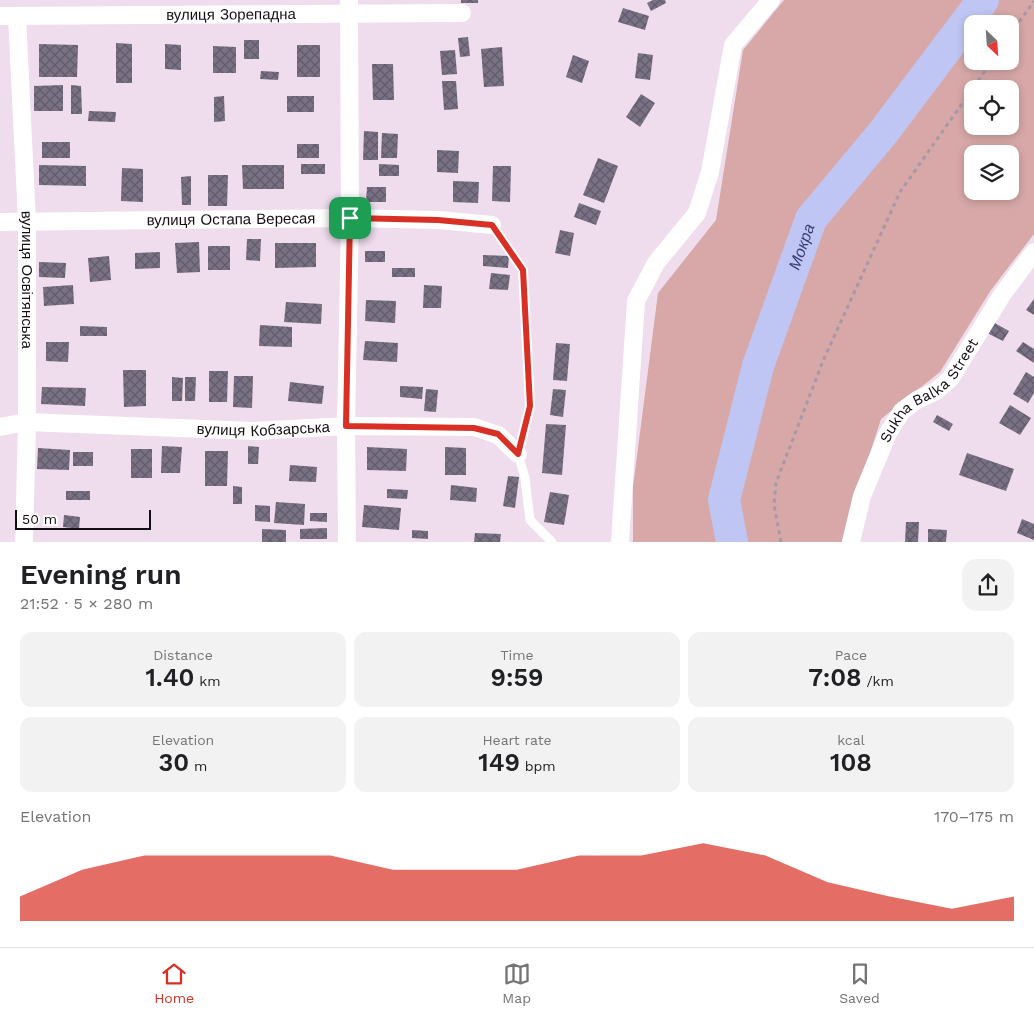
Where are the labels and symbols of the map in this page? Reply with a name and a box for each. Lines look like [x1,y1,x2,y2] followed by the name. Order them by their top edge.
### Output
[166,5,297,24] street label: вулиця Зорепадна
[964,15,1019,70] north arrow
[329,197,371,239] pin
[147,209,315,229] street label: вулиця Остапа Вересая
[18,210,36,349] street label: вулиця Освітянська
[785,221,819,272] water label: Мокра
[876,334,982,445] street label: Sukha Balka Street
[196,418,331,440] street label: вулиця Кобзарська
[15,507,151,530] scale bar

